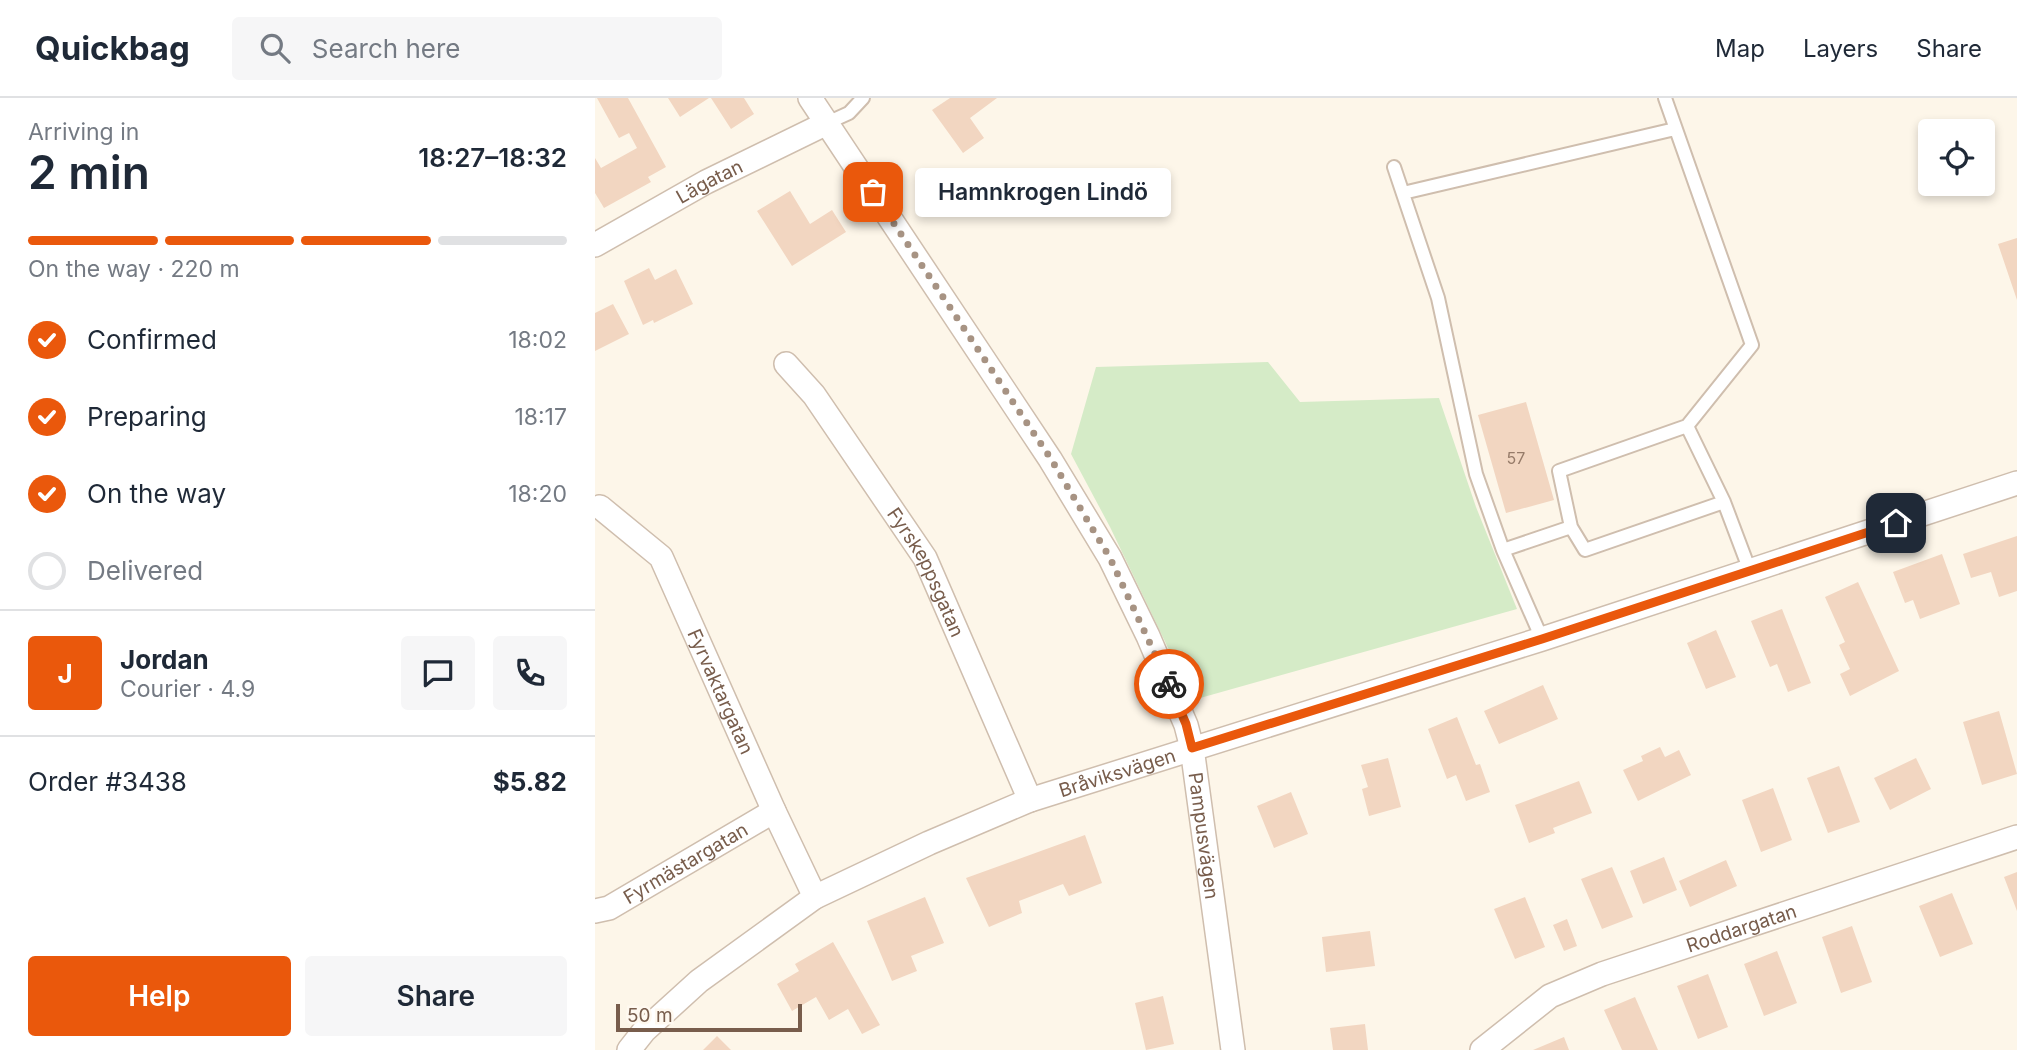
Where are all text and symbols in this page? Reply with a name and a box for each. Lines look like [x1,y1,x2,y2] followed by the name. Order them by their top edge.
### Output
[232,17,722,80] search box
[35,28,190,68] text: Quickbag
[256,29,294,67] icon: search
[312,33,460,64] text: Search here
[1715,34,1765,63] text: Map
[1803,34,1878,63] text: Layers
[1916,34,1982,63] text: Share
[28,118,139,146] text: Arriving in
[1918,119,1995,196] map controls
[1918,119,1995,196] button: locate
[418,142,567,173] text: 18:27–18:32
[28,144,150,200] text: 2 min
[672,154,746,208] street label: Lägatan
[843,162,903,222] pin
[915,168,1171,217] callout: Hamnkrogen Lindö
[854,173,892,211] icon: bag
[938,178,1148,206] text: Hamnkrogen Lindö
[28,255,240,283] text: On the way · 220 m
[28,321,66,359] icon: check
[87,324,217,355] text: Confirmed
[508,326,567,354] text: 18:02
[28,398,66,436] icon: check
[87,401,207,432] text: Preparing
[514,403,567,431] text: 18:17
[1507,448,1525,468] house number: 57
[28,475,66,513] icon: check
[87,478,226,509] text: On the way
[508,480,567,508] text: 18:20
[1866,493,1926,553] pin
[882,503,969,640] street label: Fyrskeppsgatan
[1877,504,1915,542] icon: home
[87,555,203,586] text: Delivered
[683,625,759,758] street label: Fyrvaktargatan
[401,636,475,710] button: chat
[493,636,567,710] button: phone
[120,644,209,675] text: Jordan
[1134,649,1204,719] courier
[57,658,73,689] text: J
[1150,665,1188,703] icon: bike
[120,675,255,703] text: Courier · 4.9
[1056,743,1178,802] street label: Bråviksvägen
[28,766,187,797] text: Order #3438
[493,766,567,797] text: $5.82
[1184,771,1224,900] street label: Pampusvägen
[619,818,752,909] street label: Fyrmästargatan
[1683,899,1799,957] street label: Roddargatan
[28,956,291,1036] button: Help
[305,956,567,1036] button: Share
[616,1001,801,1033] scale bar
[627,1004,673,1027] text: 50 m

